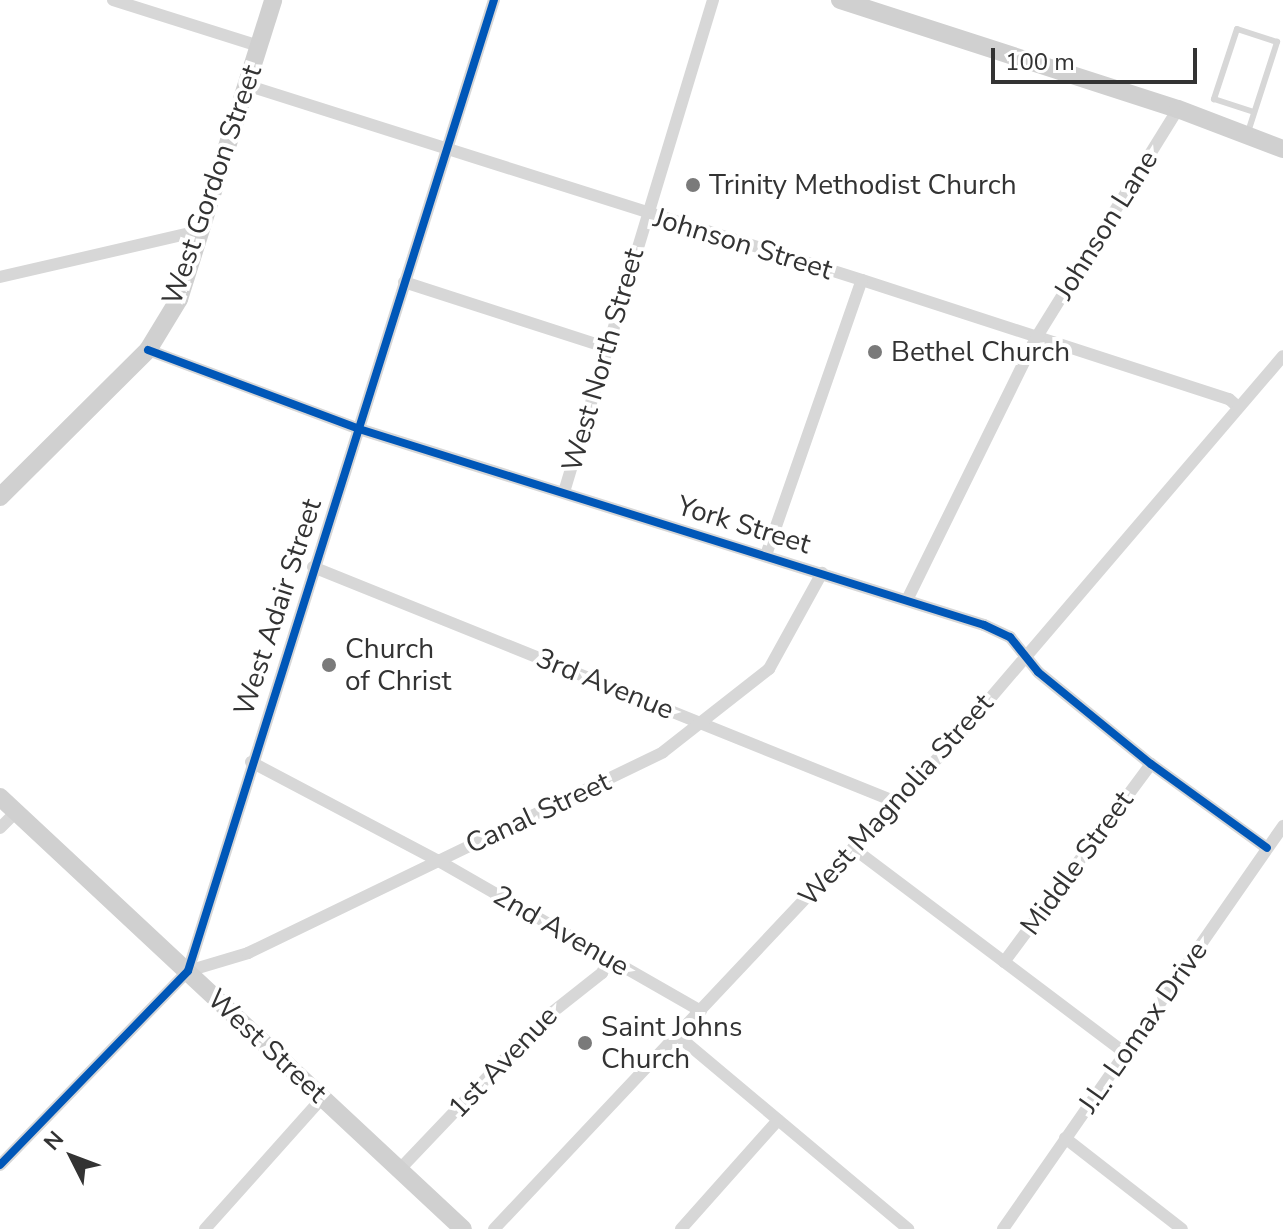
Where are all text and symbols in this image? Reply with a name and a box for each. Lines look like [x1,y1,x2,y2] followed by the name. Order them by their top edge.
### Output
[995,32,1201,82] scale bar
[1005,46,1075,78] text: 100 m
[155,61,269,309] street label: West Gordon Street
[1047,144,1165,306] street label: Johnson Lane
[709,168,1017,202] place label: Trinity Methodist Church
[684,176,702,194] marker: Trinity Methodist Church
[650,201,836,287] street label: Johnson Street
[555,244,651,476] street label: West North Street
[891,335,1070,369] place label: Bethel Church
[866,343,884,361] marker: Bethel Church
[673,489,815,561] street label: York Street
[227,494,329,720] street label: West Adair Street
[345,632,451,698] place label: Church of Christ
[531,641,679,727] street label: 3rd Avenue
[320,656,338,674] marker: Church of Christ
[792,687,1000,913] street label: West Magnolia Street
[460,765,616,861] street label: Canal Street
[1014,784,1140,942] street label: Middle Street
[487,879,635,983] street label: 2nd Avenue
[1071,935,1215,1119] street label: J.L. Lomax Drive
[200,982,334,1110] street label: West Street
[441,999,565,1125] street label: 1st Avenue
[601,1010,742,1076] place label: Saint Johns Church
[576,1034,594,1052] marker: Saint Johns Church
[32,1117,112,1197] north arrow
[38,1125,71,1157] text: N

